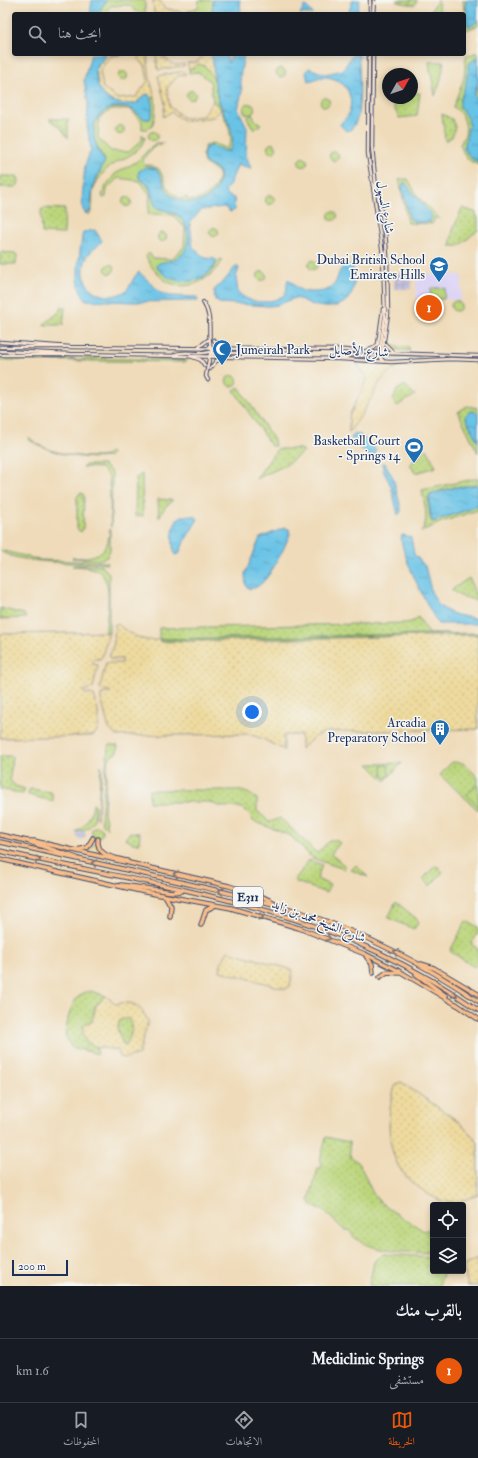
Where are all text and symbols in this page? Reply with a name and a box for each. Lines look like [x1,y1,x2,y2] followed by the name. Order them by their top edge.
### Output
[12,12,466,56] search box
[26,23,48,45] icon: search
[58,24,101,43] text: ابحث هنا
[382,68,418,104] north arrow
[370,179,398,236] street label: شارع السهول
[316,252,426,283] place label: Dubai British School Emirates Hills
[428,255,450,283] school or university icon: Dubai British School Emirates Hills
[416,293,442,323] pin: 1
[211,338,233,366] mosque icon: Jumeirah Park
[329,340,389,364] street label: شارع الأصايل
[235,342,311,358] place label: Jumeirah Park
[313,433,401,465] place label: Basketball Court - Springs 14
[403,436,425,464] sports icon: Basketball Court - Springs 14
[242,702,262,722] your location
[327,715,427,747] place label: Arcadia Preparatory School
[429,718,451,746] building icon: Arcadia Preparatory School
[35,855,41,863] one-way arrow
[91,859,98,867] one-way arrow
[173,871,179,879] one-way arrow
[233,887,263,907] road number: E311
[218,888,224,896] one-way arrow
[268,896,368,949] street label: شارع الشيخ محمد بن زايد
[258,912,264,920] one-way arrow
[324,934,331,942] one-way arrow
[393,950,401,957] one-way arrow
[450,990,457,997] one-way arrow
[430,1202,466,1274] map controls
[430,1202,466,1238] button: locate
[430,1238,466,1274] button: layers
[12,1258,68,1277] scale bar
[18,1260,46,1273] text: 200 m
[396,1300,462,1321] text: بالقرب منك
[312,1350,424,1369] text: Mediclinic Springs
[16,1363,49,1379] text: 1.6 km
[447,1363,451,1379] text: 1
[389,1372,424,1388] text: مستشفى
[63,1409,99,1452] tab: المحفوظات
[225,1409,262,1452] tab: الاتجاهات
[388,1409,415,1452] tab: الخريطة

